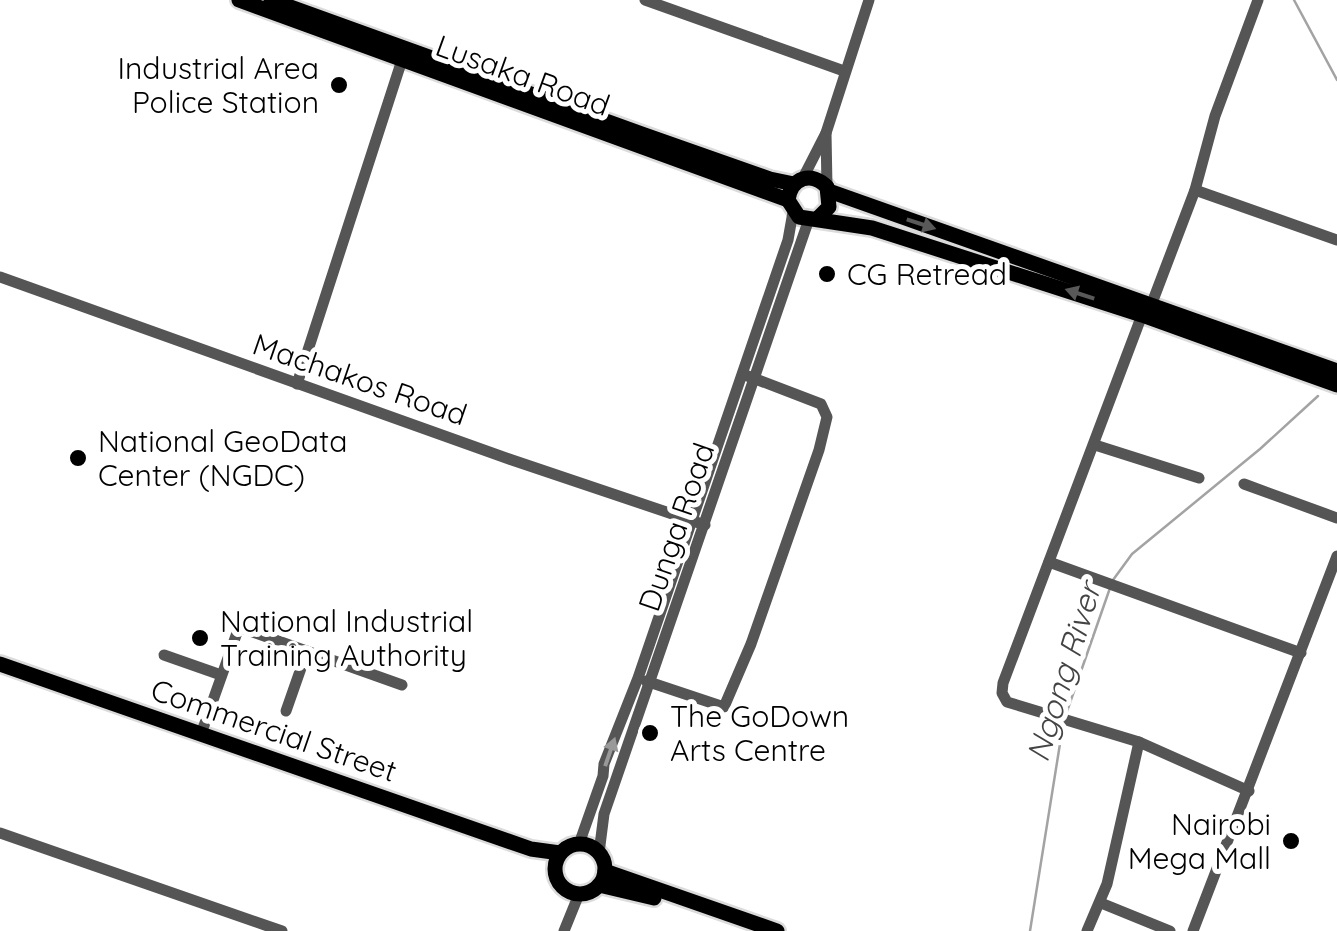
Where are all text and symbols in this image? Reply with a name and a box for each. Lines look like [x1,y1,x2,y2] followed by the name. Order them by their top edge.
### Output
[431,26,615,124] street label: Lusaka Road
[117,49,319,121] place label: Industrial Area Police Station
[328,74,350,96] marker: Industrial Area Police Station
[906,217,936,232] one-way arrow
[847,255,1007,293] place label: CG Retread
[816,263,838,285] marker: CG Retread
[1065,286,1095,301] one-way arrow
[248,325,472,433] street label: Machakos Road
[98,422,347,494] place label: National GeoData Center (NGDC)
[629,438,723,616] street label: Dunga Road
[67,447,89,469] marker: National GeoData Center (NGDC)
[1017,574,1110,766] water label: Ngong River
[220,602,473,674] place label: National Industrial Training Authority
[189,627,211,649] marker: National Industrial Training Authority
[146,670,402,790] street label: Commercial Street
[670,697,849,769] place label: The GoDown Arts Centre
[639,722,661,744] marker: The GoDown Arts Centre
[603,736,618,766] one-way arrow
[1128,805,1271,877] place label: Nairobi Mega Mall
[1280,830,1302,852] marker: Nairobi Mega Mall

